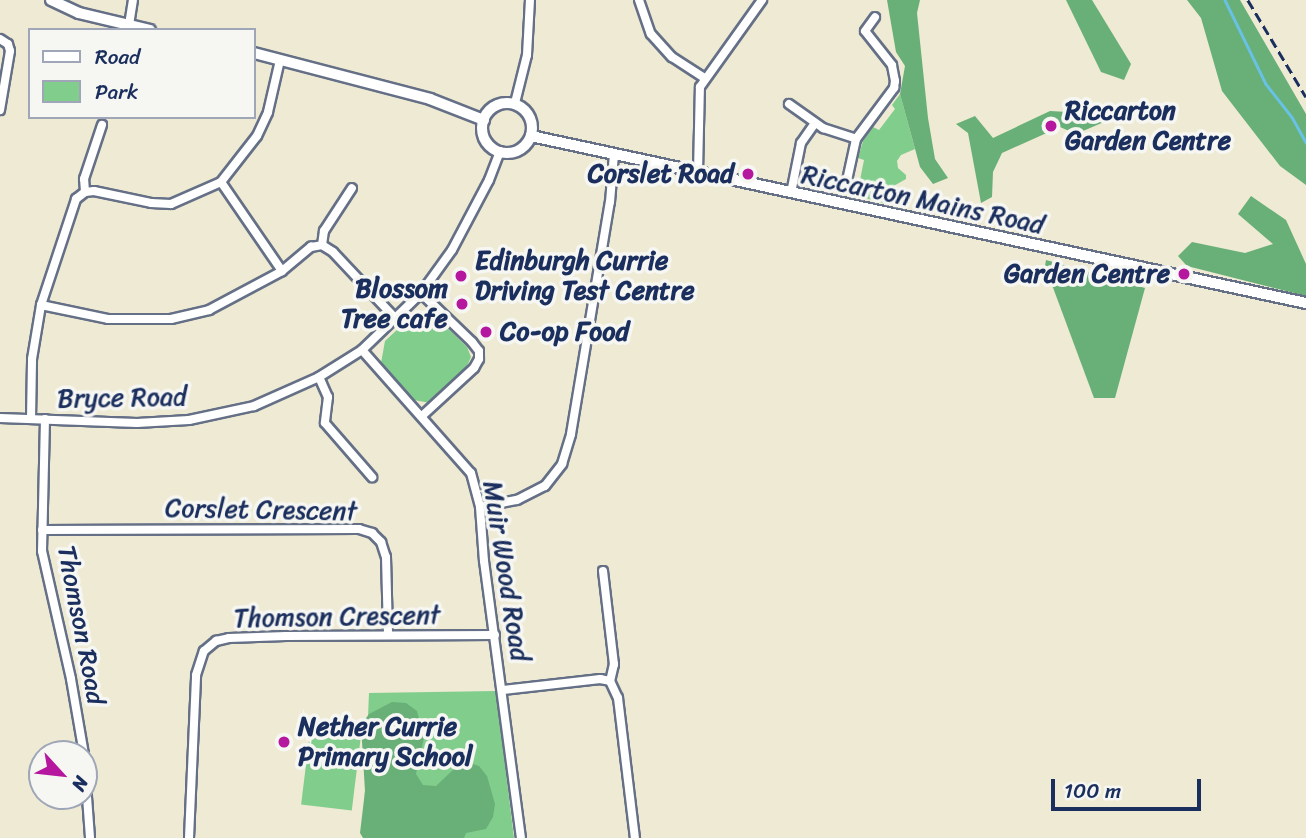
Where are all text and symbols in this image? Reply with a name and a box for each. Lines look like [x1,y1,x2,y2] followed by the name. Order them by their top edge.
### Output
[28,28,256,119] legend
[95,38,140,76] text: Road
[95,73,138,111] text: Park
[1065,95,1232,156] place label: Riccarton Garden Centre
[1043,118,1059,134] marker: Riccarton Garden Centre
[587,158,734,190] place label: Corslet Road
[799,159,1047,241] street label: Riccarton Mains Road
[740,166,756,182] marker: Corslet Road
[475,245,696,306] place label: Edinburgh Currie Driving Test Centre
[1003,258,1170,290] place label: Garden Centre
[1176,266,1192,282] marker: Garden Centre
[453,268,469,284] marker: Edinburgh Currie Driving Test Centre
[341,273,448,334] place label: Blossom Tree cafe
[454,296,470,312] marker: Blossom Tree cafe
[500,316,629,348] place label: Co-op Food
[478,324,494,340] marker: Co-op Food
[57,381,187,415] street label: Bryce Road
[476,478,536,664] street label: Muir Wood Road
[163,493,359,527] street label: Corslet Crescent
[50,543,112,707] street label: Thomson Road
[232,600,442,634] street label: Thomson Crescent
[298,711,472,772] place label: Nether Currie Primary School
[276,734,292,750] marker: Nether Currie Primary School
[28,740,98,810] north arrow
[1054,764,1204,808] scale bar
[63,770,98,797] text: N
[1064,772,1121,810] text: 100 m

